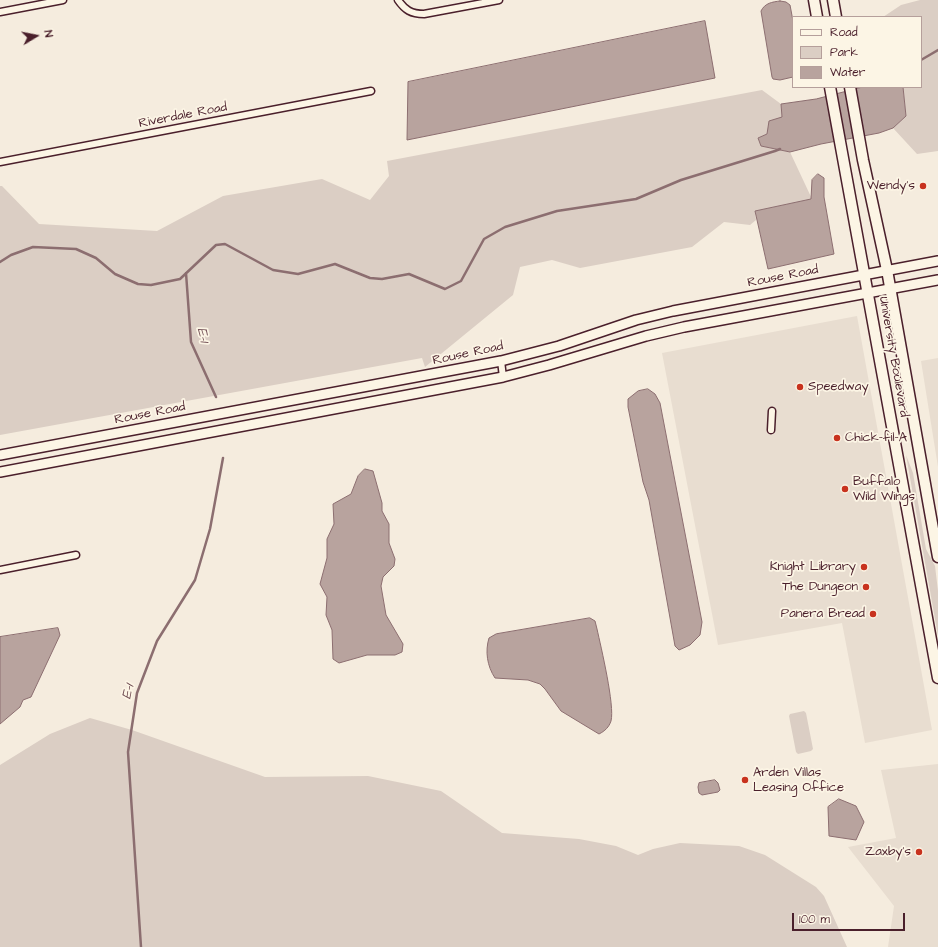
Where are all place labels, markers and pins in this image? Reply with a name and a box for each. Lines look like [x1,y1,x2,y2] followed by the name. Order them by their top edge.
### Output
[867,178,915,194] place label: Wendy's
[918,181,928,191] marker: Wendy's
[808,379,869,395] place label: Speedway
[795,382,805,392] marker: Speedway
[845,430,907,446] place label: Chick-fil-A
[832,433,842,443] marker: Chick-fil-A
[853,474,915,505] place label: Buffalo Wild Wings
[840,484,850,494] marker: Buffalo Wild Wings
[770,559,856,575] place label: Knight Library
[859,562,869,572] marker: Knight Library
[782,579,858,595] place label: The Dungeon
[861,582,871,592] marker: The Dungeon
[781,606,865,622] place label: Panera Bread
[868,609,878,619] marker: Panera Bread
[753,765,844,796] place label: Arden Villas Leasing Office
[740,775,750,785] marker: Arden Villas Leasing Office
[865,844,911,860] place label: Zaxby's
[914,847,924,857] marker: Zaxby's

